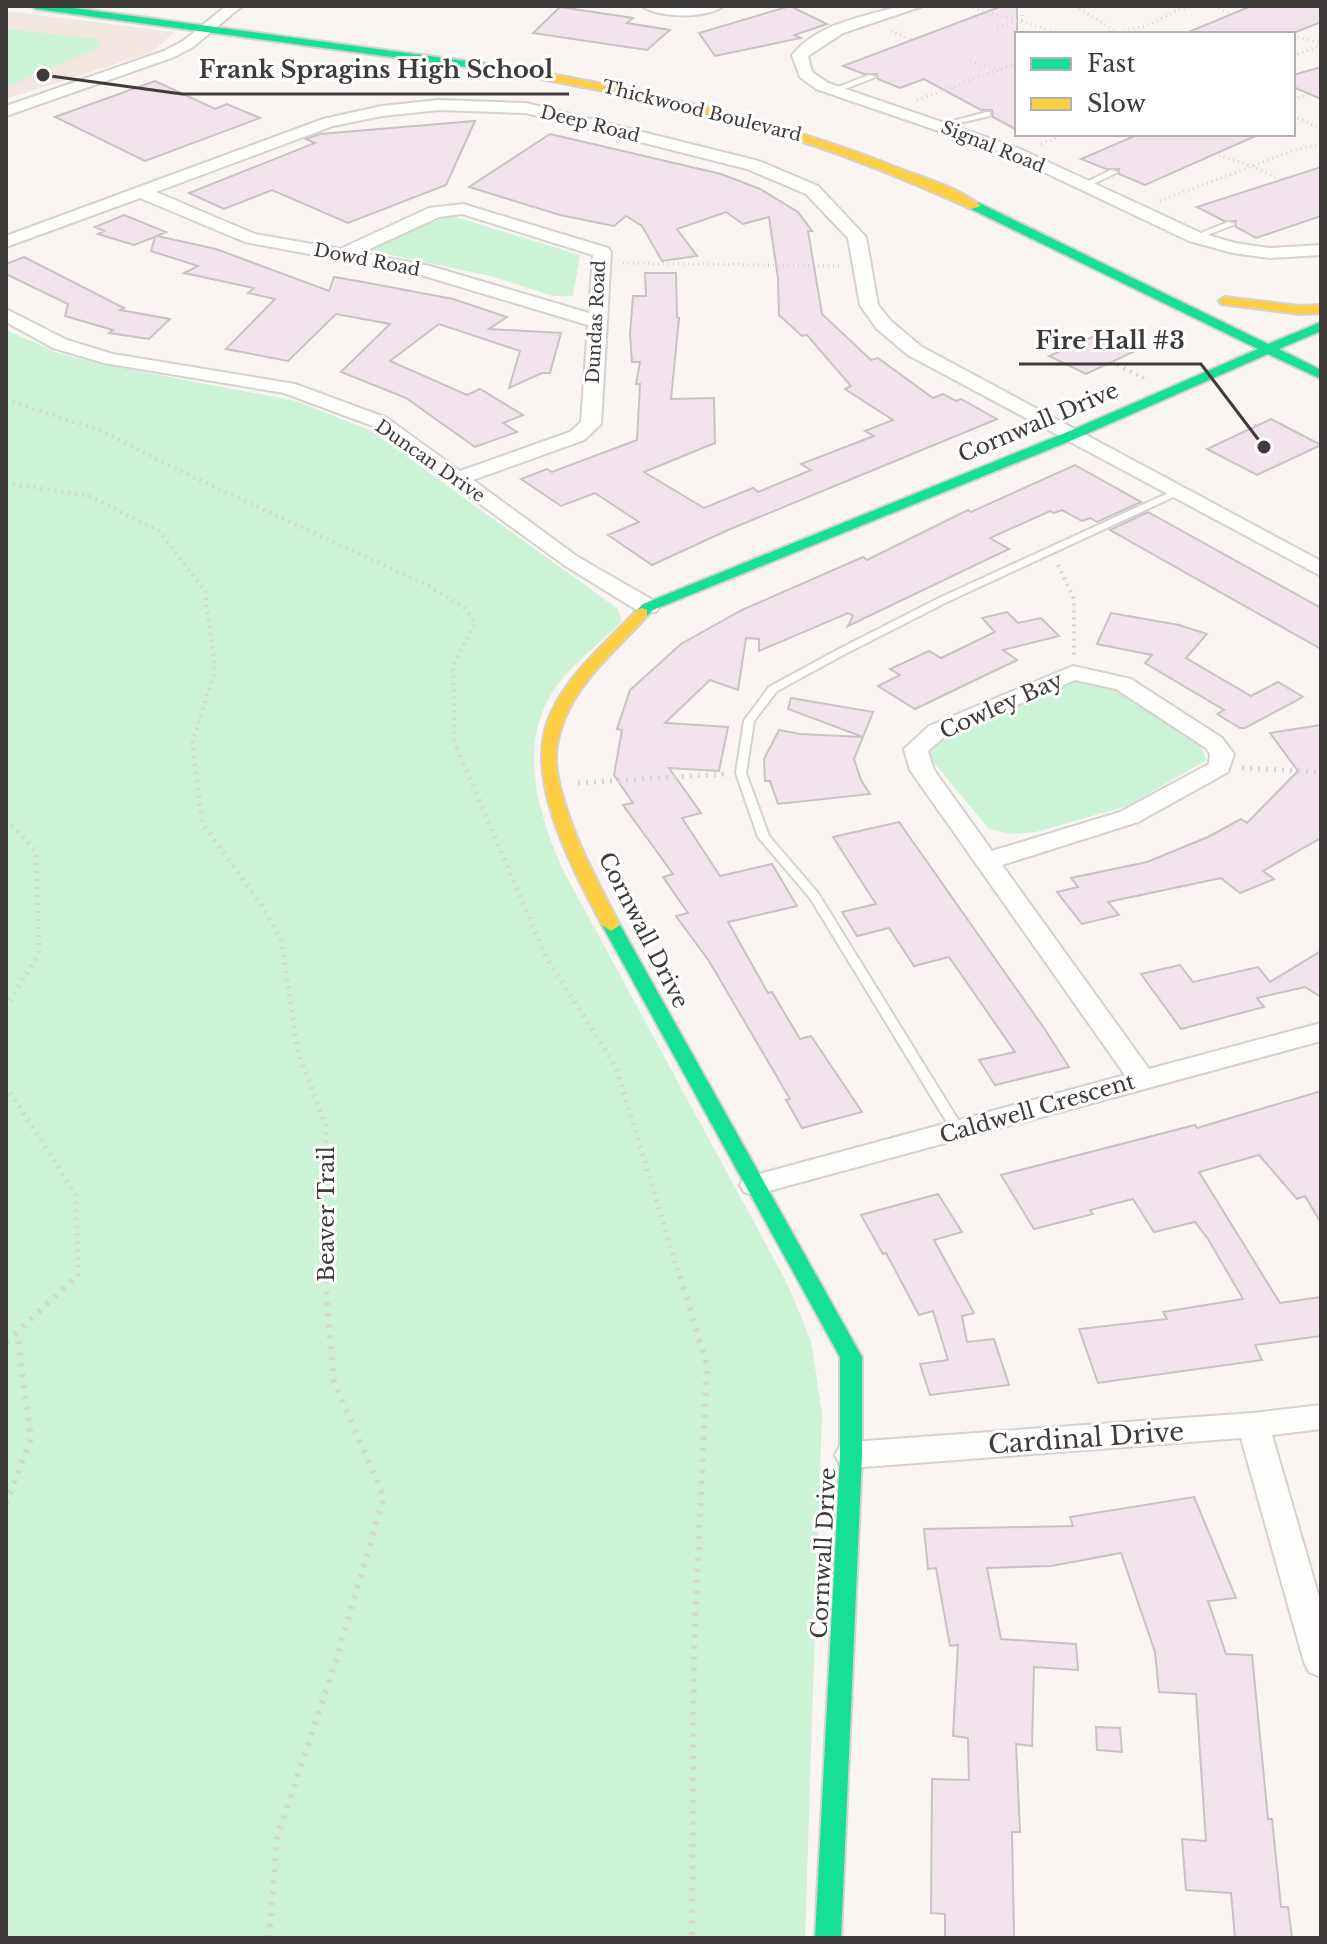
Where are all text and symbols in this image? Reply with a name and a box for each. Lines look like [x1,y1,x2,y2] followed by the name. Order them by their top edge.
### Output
[1015,32,1295,136] legend
[182,46,569,94] callout: Frank Spragins High School
[1087,49,1135,78] text: Fast
[199,55,554,84] text: Frank Spragins High School
[600,76,804,146] street label: Thickwood Boulevard
[1087,89,1146,118] text: Slow
[538,101,642,147] street label: Deep Road
[938,116,1048,178] street label: Signal Road
[312,239,422,281] street label: Dowd Road
[582,260,610,384] street label: Dundas Road
[1019,316,1201,364] callout: Fire Hall #3
[1035,326,1185,355] text: Fire Hall #3
[954,377,1122,468] street label: Cornwall Drive
[371,415,489,507] street label: Duncan Drive
[935,666,1067,745] street label: Cowley Bay
[593,848,695,1013] street label: Cornwall Drive
[936,1068,1138,1149] street label: Caldwell Crescent
[313,1146,340,1282] street label: Beaver Trail
[987,1415,1185,1461] street label: Cardinal Drive
[806,1467,841,1639] street label: Cornwall Drive

